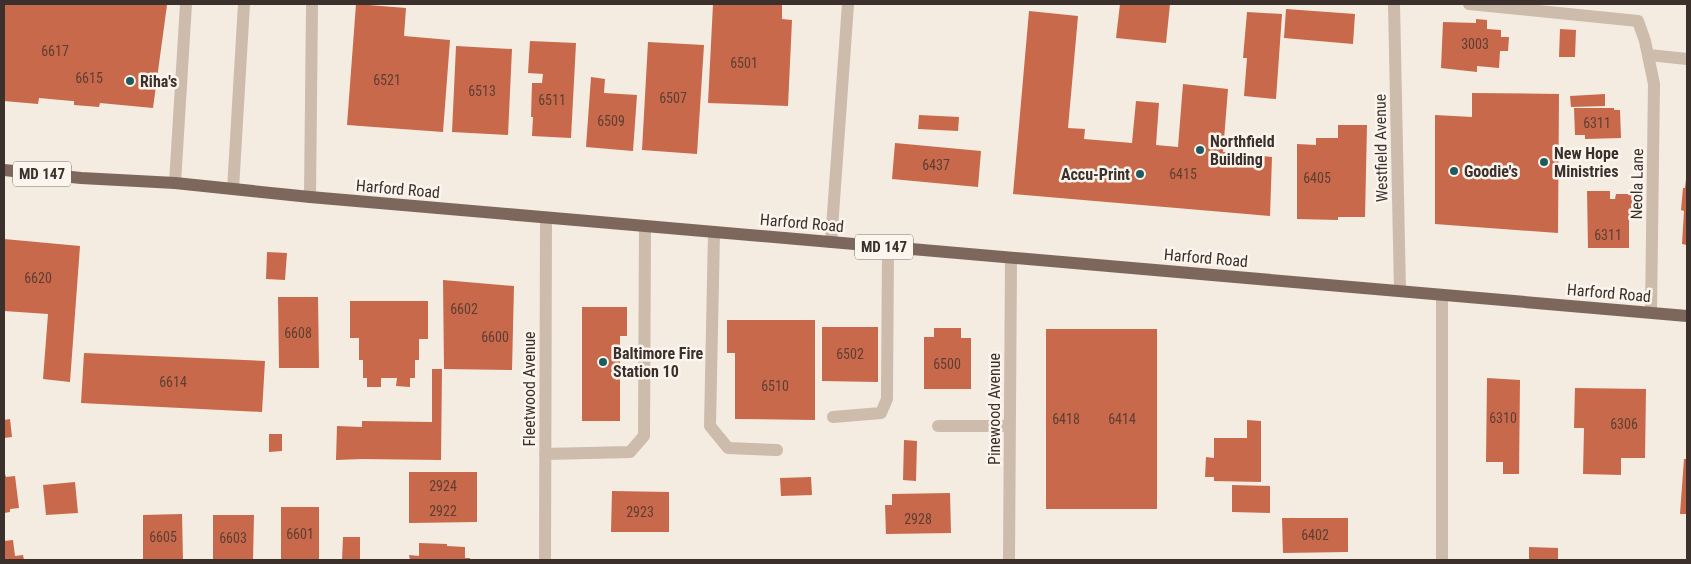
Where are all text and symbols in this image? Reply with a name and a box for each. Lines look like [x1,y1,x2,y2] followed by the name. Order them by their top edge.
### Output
[1461,36,1489,52] house number: 3003
[41,43,69,59] house number: 6617
[730,55,758,71] house number: 6501
[75,70,103,86] house number: 6615
[140,72,177,91] place label: Riha's
[373,72,401,88] house number: 6521
[124,75,136,87] marker: Riha's
[468,83,496,99] house number: 6513
[659,90,687,106] house number: 6507
[538,92,566,108] house number: 6511
[1371,94,1391,202] street label: Westfield Avenue
[597,113,625,129] house number: 6509
[1583,115,1611,131] house number: 6311
[1210,132,1275,169] place label: Northfield Building
[1194,144,1206,156] marker: Northfield Building
[1554,144,1619,181] place label: New Hope Ministries
[1627,148,1647,220] street label: Neola Lane
[1538,156,1550,168] marker: New Hope Ministries
[922,157,950,173] house number: 6437
[13,162,71,186] road number: MD 147
[1464,162,1518,181] place label: Goodie's
[1061,165,1130,184] place label: Accu-Print
[1448,165,1460,177] marker: Goodie's
[1169,166,1197,182] house number: 6415
[1134,168,1146,180] marker: Accu-Print
[1303,170,1331,186] house number: 6405
[355,176,441,202] street label: Harford Road
[759,210,845,236] street label: Harford Road
[1594,227,1622,243] house number: 6311
[855,234,913,260] road number: MD 147
[1163,245,1249,271] street label: Harford Road
[24,270,52,286] house number: 6620
[1566,280,1652,306] street label: Harford Road
[450,301,478,317] house number: 6602
[284,325,312,341] house number: 6608
[481,329,509,345] house number: 6600
[520,331,539,447] street label: Fleetwood Avenue
[613,344,704,381] place label: Baltimore Fire Station 10
[836,346,864,362] house number: 6502
[985,353,1004,465] street label: Pinewood Avenue
[597,356,609,368] marker: Baltimore Fire Station 10
[933,356,961,372] house number: 6500
[159,374,187,390] house number: 6614
[761,378,789,394] house number: 6510
[1489,410,1517,426] house number: 6310
[1052,411,1080,427] house number: 6418
[1108,411,1136,427] house number: 6414
[1610,416,1638,432] house number: 6306
[429,478,457,494] house number: 2924
[429,503,457,519] house number: 2922
[626,504,654,520] house number: 2923
[904,511,932,527] house number: 2928
[286,526,314,542] house number: 6601
[1301,527,1329,543] house number: 6402
[149,529,177,545] house number: 6605
[219,530,247,546] house number: 6603

